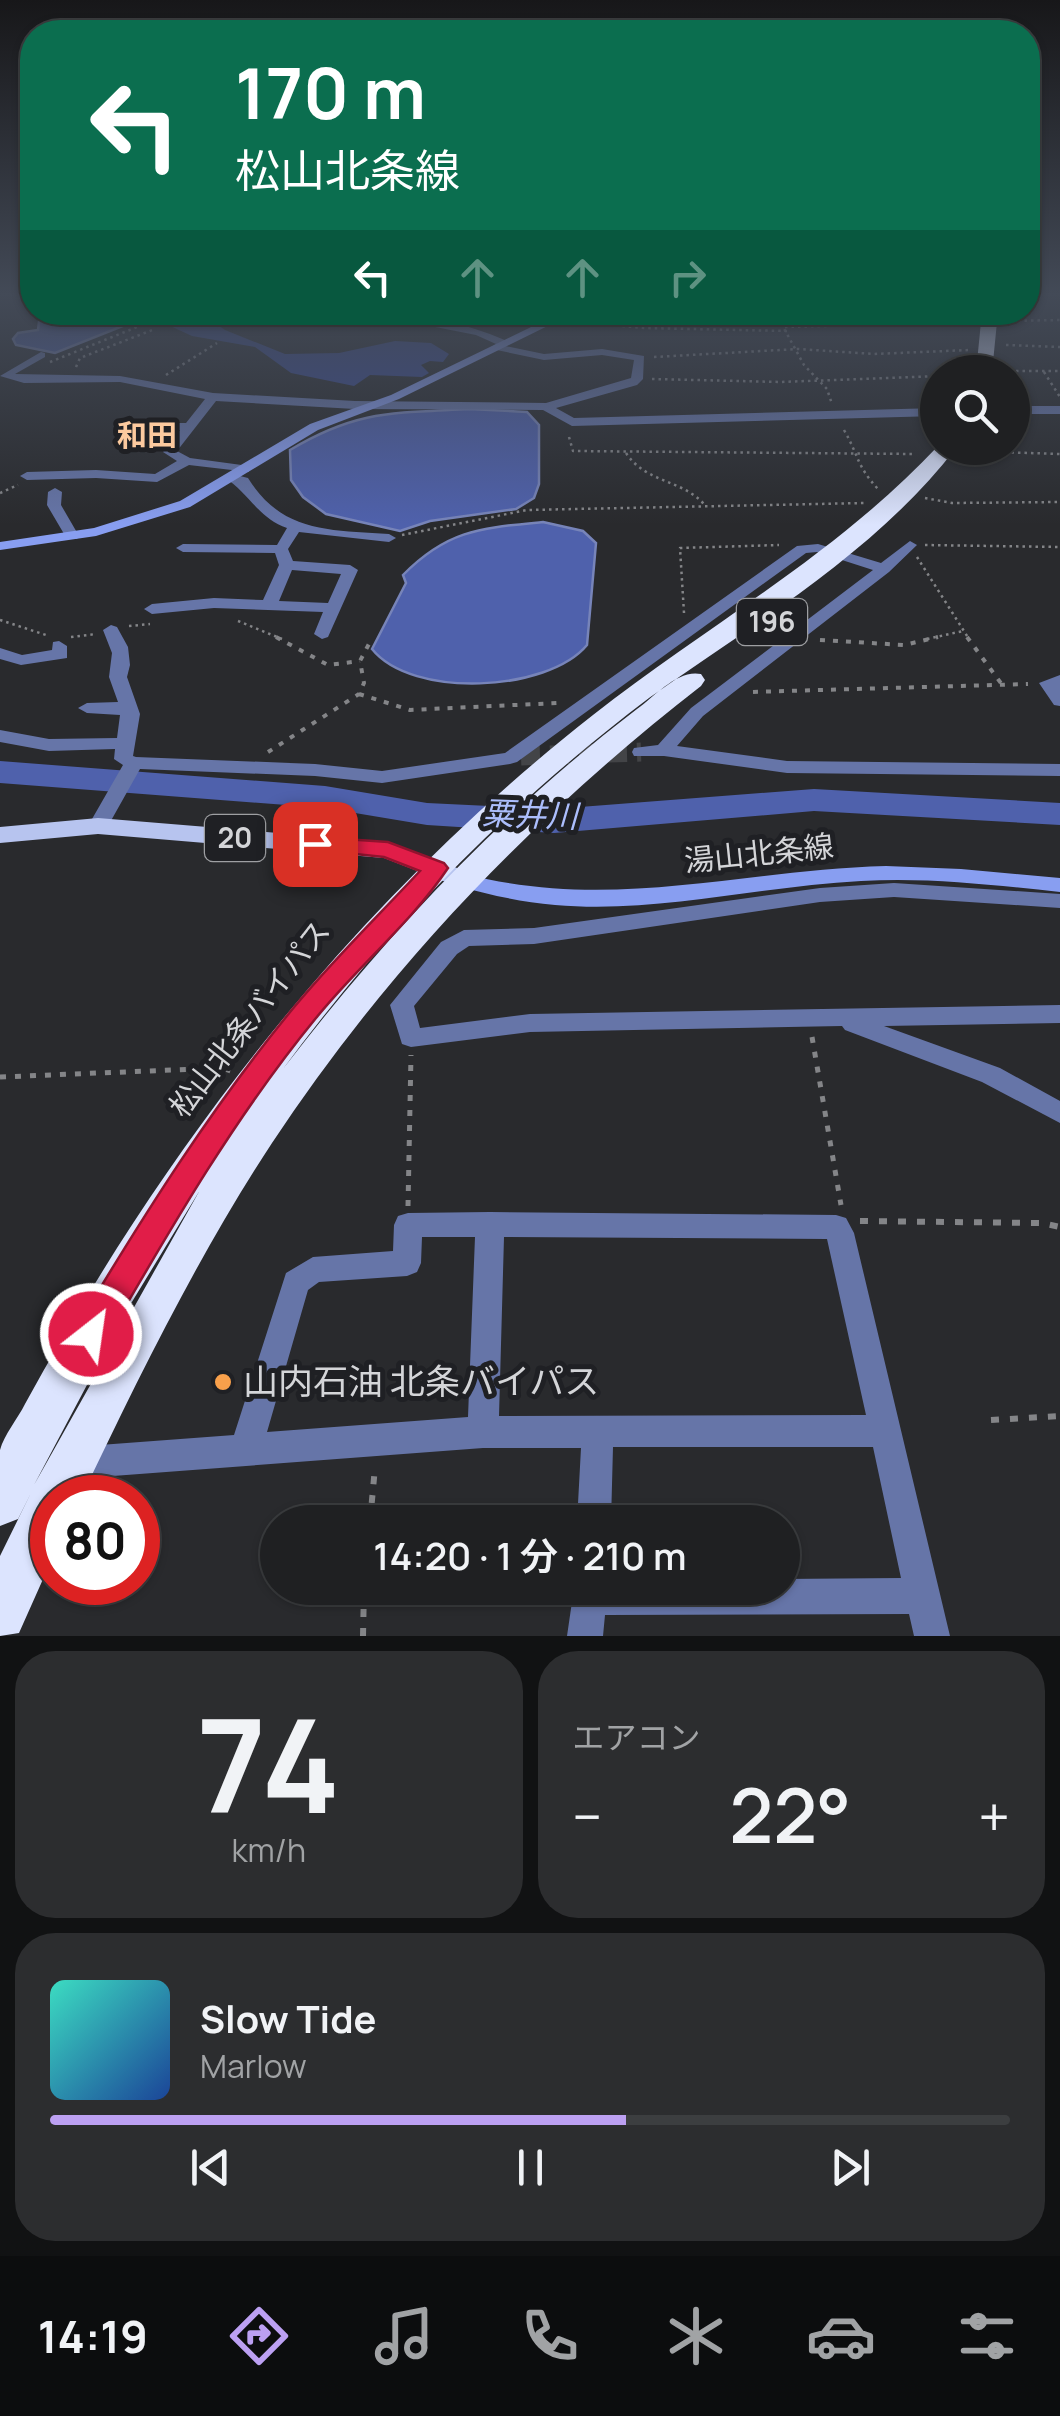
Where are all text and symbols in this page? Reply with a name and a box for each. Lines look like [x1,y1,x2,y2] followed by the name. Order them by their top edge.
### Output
[235,44,426,140] text: 170 m
[70,60,200,190] icon: left
[235,139,460,201] text: 松山北条線
[345,250,400,305] icon: left
[450,250,505,305] icon: ahead
[555,250,610,305] icon: ahead
[660,250,715,305] icon: right
[920,355,1030,465] map controls
[920,355,1030,465] button: search
[117,414,177,455] district label: 和田
[737,599,807,645] road number: 196
[481,790,582,838] water label: 粟井川
[273,802,358,887] pin
[205,815,265,861] road number: 20
[288,817,343,872] icon: arrive
[682,824,836,881] street label: 湯山北条線
[159,911,339,1125] street label: 松山北条バイパス
[39,1282,143,1386] position arrow
[243,1357,599,1405] place label: 山内石油 北条バイパス
[212,1371,234,1393] marker: 山内石油 北条バイパス
[30,1475,160,1605] speed limit sign: 80
[373,1529,687,1581] text: 14:20 · 1 分 · 210 m
[197,1674,340,1852] text: 74
[573,1715,701,1759] text: エアコン
[729,1763,851,1866] text: 22°
[573,1778,602,1854] text: −
[978,1778,1010,1854] text: +
[232,1828,306,1872] text: km/h
[200,1992,377,2044] text: Slow Tide
[200,2044,307,2088] text: Marlow
[183,2140,238,2195] icon: previous
[503,2140,558,2195] icon: pause
[823,2140,878,2195] icon: next
[224,2301,294,2371] icon: directions
[369,2301,439,2371] icon: music
[515,2301,585,2371] icon: phone
[661,2301,731,2371] icon: climate
[806,2301,876,2371] icon: car
[952,2301,1022,2371] icon: filters
[38,2305,148,2367] text: 14:19

